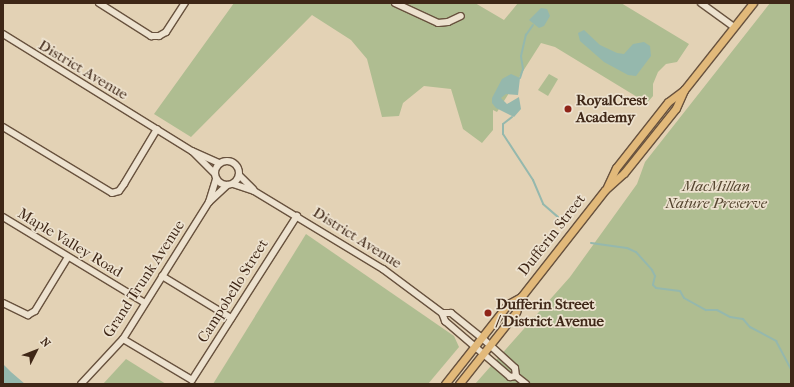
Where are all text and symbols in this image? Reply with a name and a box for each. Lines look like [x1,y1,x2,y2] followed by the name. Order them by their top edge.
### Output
[35,36,131,104] street label: District Avenue
[576,91,647,126] place label: RoyalCrest Academy
[563,104,573,114] marker: RoyalCrest Academy
[665,177,767,212] park label: MacMillan Nature Preserve
[515,191,589,279] street label: Dufferin Street
[309,204,405,272] street label: District Avenue
[14,205,126,281] street label: Maple Valley Road
[99,217,189,341] street label: Grand Trunk Avenue
[194,236,272,346] street label: Campobello Street
[496,295,604,330] place label: Dufferin Street / District Avenue
[483,308,493,318] marker: Dufferin Street / District Avenue
[16,331,56,371] north arrow
[38,335,53,350] text: N

